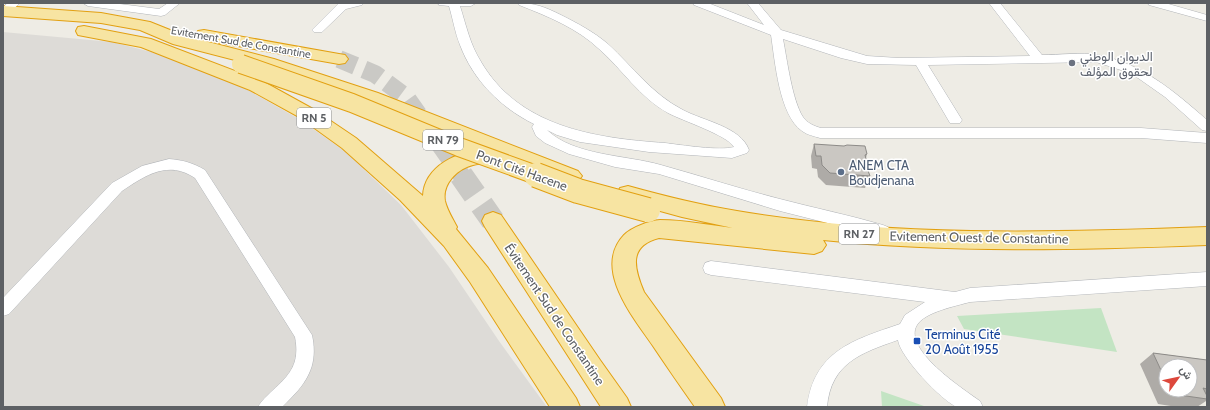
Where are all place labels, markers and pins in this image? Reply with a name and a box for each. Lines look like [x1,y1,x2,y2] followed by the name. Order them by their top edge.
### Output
[1080,48,1153,80] place label: الديوان الوطني لحقوق المؤلف
[1067,58,1077,68] marker: الديوان الوطني لحقوق المؤلف
[849,157,915,189] place label: ANEM CTA Boudjenana
[836,167,846,177] marker: ANEM CTA Boudjenana
[925,326,1001,357] place label: Terminus Cité 20 Août 1955
[912,336,922,346] marker: Terminus Cité 20 Août 1955

